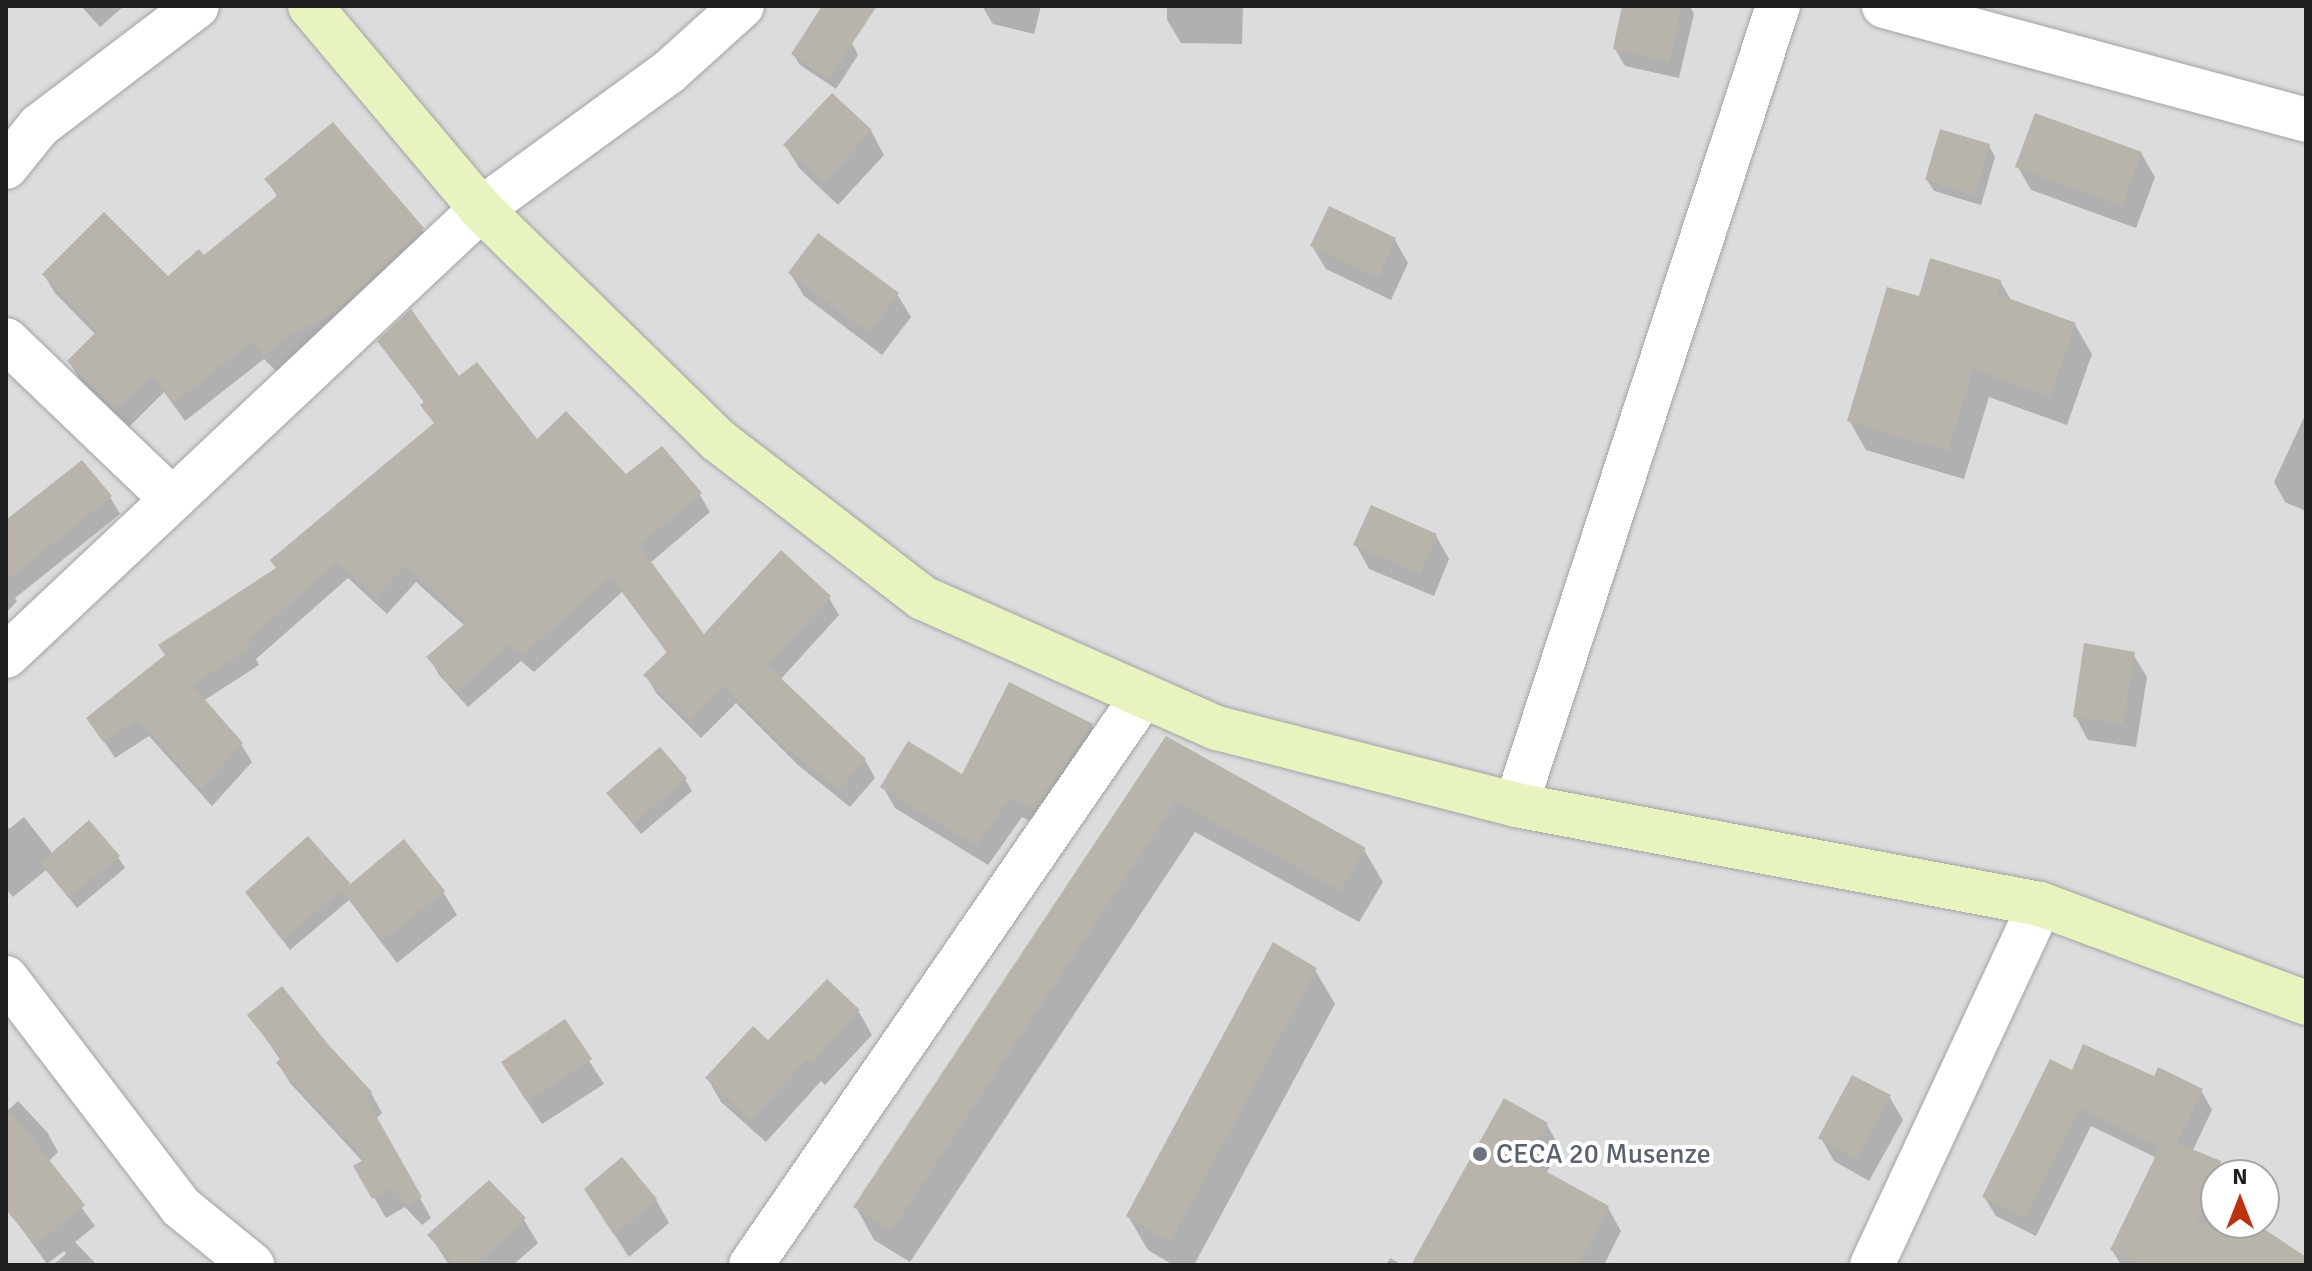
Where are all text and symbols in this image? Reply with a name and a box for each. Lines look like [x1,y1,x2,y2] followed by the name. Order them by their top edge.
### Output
[1496,1137,1711,1171] place label: CECA 20 Musenze
[1471,1145,1489,1163] marker: CECA 20 Musenze
[2200,1159,2280,1239] north arrow
[2232,1163,2248,1190] text: N

